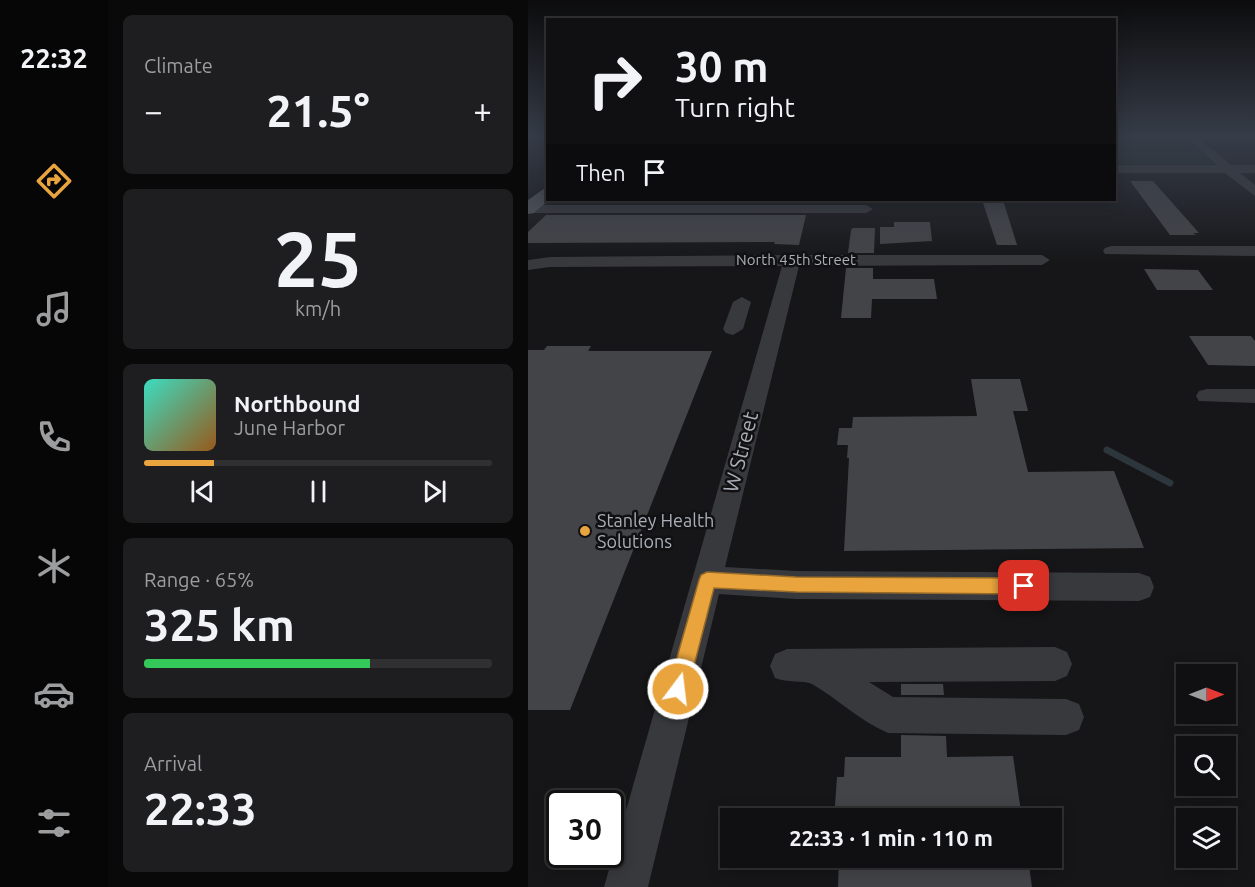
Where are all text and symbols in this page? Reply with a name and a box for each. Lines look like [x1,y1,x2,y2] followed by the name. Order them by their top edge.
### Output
[576,42,654,120] icon: right
[20,43,88,73] text: 22:32
[675,43,769,90] text: 30 m
[144,54,213,77] text: Climate
[266,85,370,136] text: 21.5°
[144,92,163,129] text: −
[473,92,492,129] text: +
[675,92,795,122] text: Turn right
[638,156,671,189] icon: arrive
[33,160,75,202] icon: directions
[576,160,626,185] text: Then
[274,214,362,302] text: 25
[736,251,856,268] street label: North 45th Street
[33,288,75,330] icon: music
[295,297,341,320] text: km/h
[234,391,360,416] text: Northbound
[718,409,762,495] street label: W Street
[33,416,75,458] icon: phone
[234,416,345,439] text: June Harbor
[186,475,219,508] icon: previous
[302,475,335,508] icon: pause
[418,475,451,508] icon: next
[597,510,714,551] place label: Stanley Health Solutions
[578,524,592,538] marker: Stanley Health Solutions
[33,545,75,587] icon: climate
[998,560,1049,611] pin
[144,568,254,591] text: Range · 65%
[1007,569,1040,602] icon: arrive
[144,599,295,650] text: 325 km
[646,657,710,721] position arrow
[1176,664,1236,724] north arrow
[1176,664,1236,868] map controls
[33,673,75,715] icon: car
[1176,736,1236,796] button: search
[144,752,202,775] text: Arrival
[144,783,257,834] text: 22:33
[546,790,624,868] speed limit sign: 30
[33,802,75,844] icon: filters
[1176,808,1236,868] button: layers
[789,825,993,850] text: 22:33 · 1 min · 110 m

